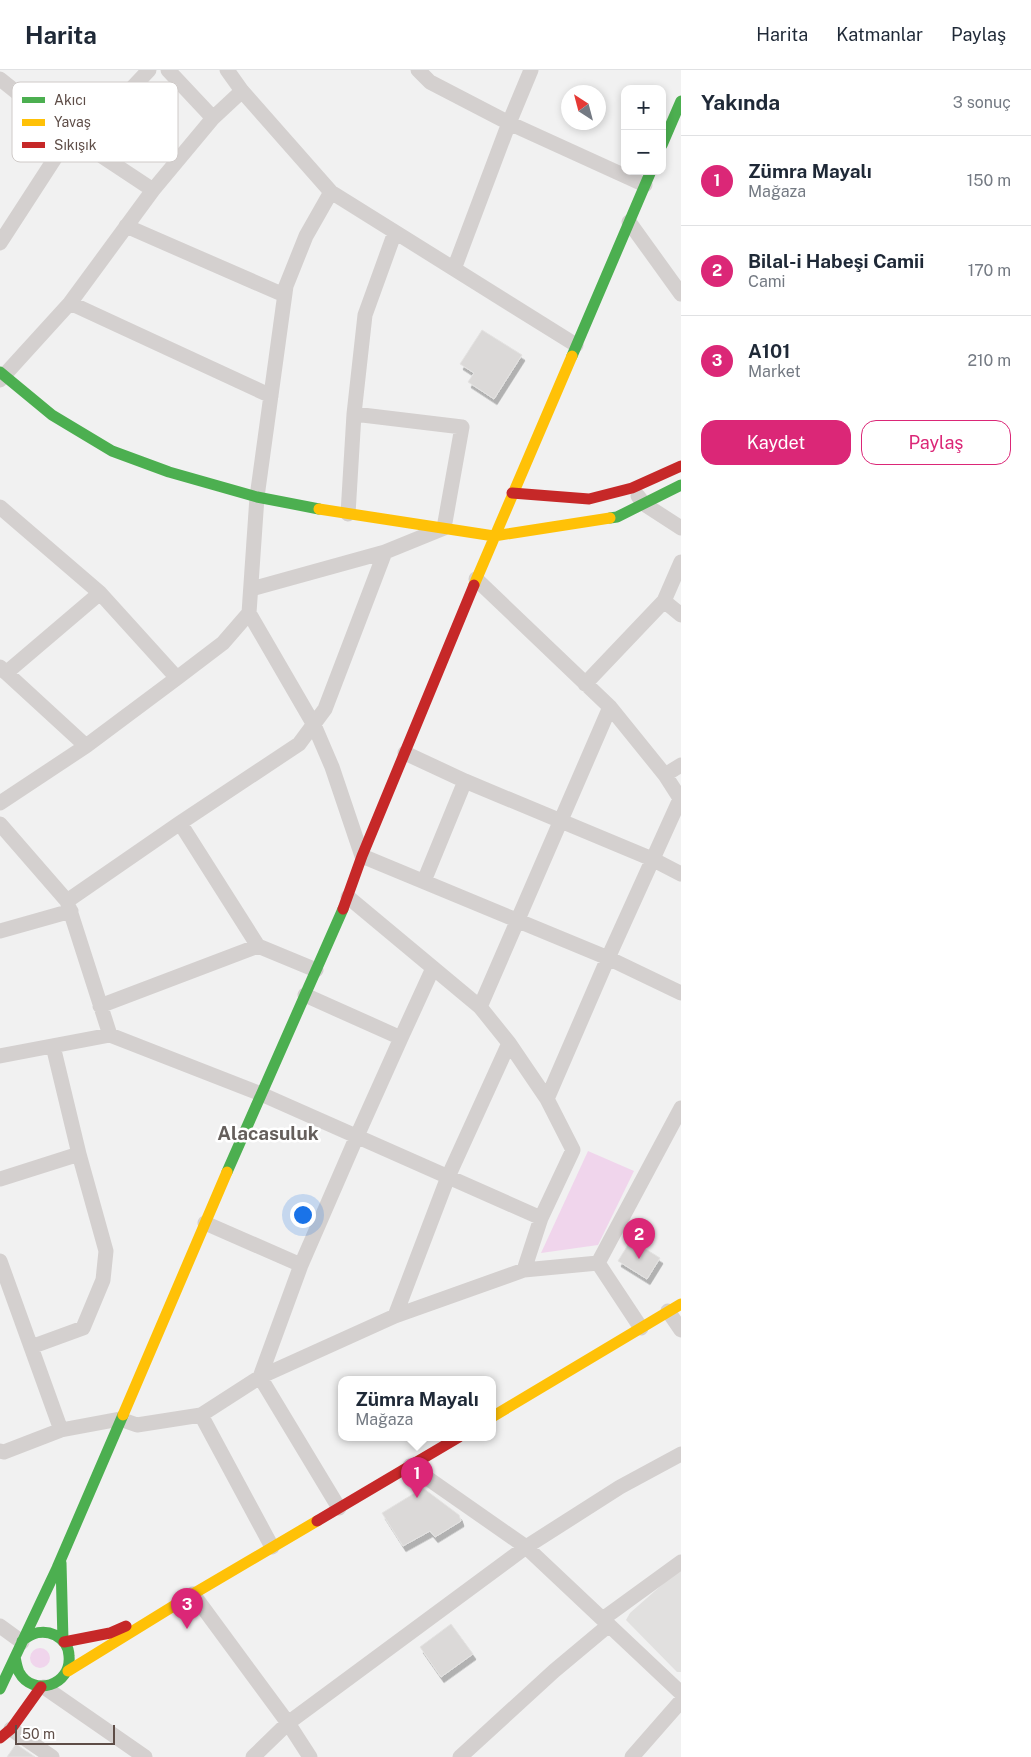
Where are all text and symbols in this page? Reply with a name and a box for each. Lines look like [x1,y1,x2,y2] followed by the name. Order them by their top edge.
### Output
[25,21,97,49] text: Harita
[756,24,808,45] text: Harita
[836,24,923,45] text: Katmanlar
[951,24,1006,45] text: Paylaş
[12,82,178,162] legend
[561,85,606,130] north arrow
[621,85,666,175] map controls
[621,85,666,130] button: +
[701,90,780,115] text: Yakında
[54,92,86,108] text: Akıcı
[953,93,1011,112] text: 3 sonuç
[54,114,91,130] text: Yavaş
[621,130,666,175] button: −
[54,137,97,153] text: Sıkışık
[748,160,872,182] text: Zümra Mayalı
[714,171,720,190] text: 1
[967,171,1011,190] text: 150 m
[748,182,806,201] text: Mağaza
[748,250,924,272] text: Bilal-i Habeşi Camii
[712,261,722,280] text: 2
[968,261,1011,280] text: 170 m
[748,272,785,291] text: Cami
[748,340,790,362] text: A101
[712,351,722,370] text: 3
[967,351,1011,370] text: 210 m
[748,362,801,381] text: Market
[701,420,851,465] button: Kaydet
[861,420,1011,465] button: Paylaş
[217,1122,319,1144] district label: Alacasuluk
[290,1202,316,1228] your location
[623,1218,655,1259] pin: 2
[338,1376,496,1441] popup
[355,1388,479,1410] text: Zümra Mayalı
[355,1410,413,1429] text: Mağaza
[401,1457,433,1498] pin: 1
[171,1588,203,1629] pin: 3
[15,1722,115,1745] scale bar
[22,1726,55,1742] text: 50 m

